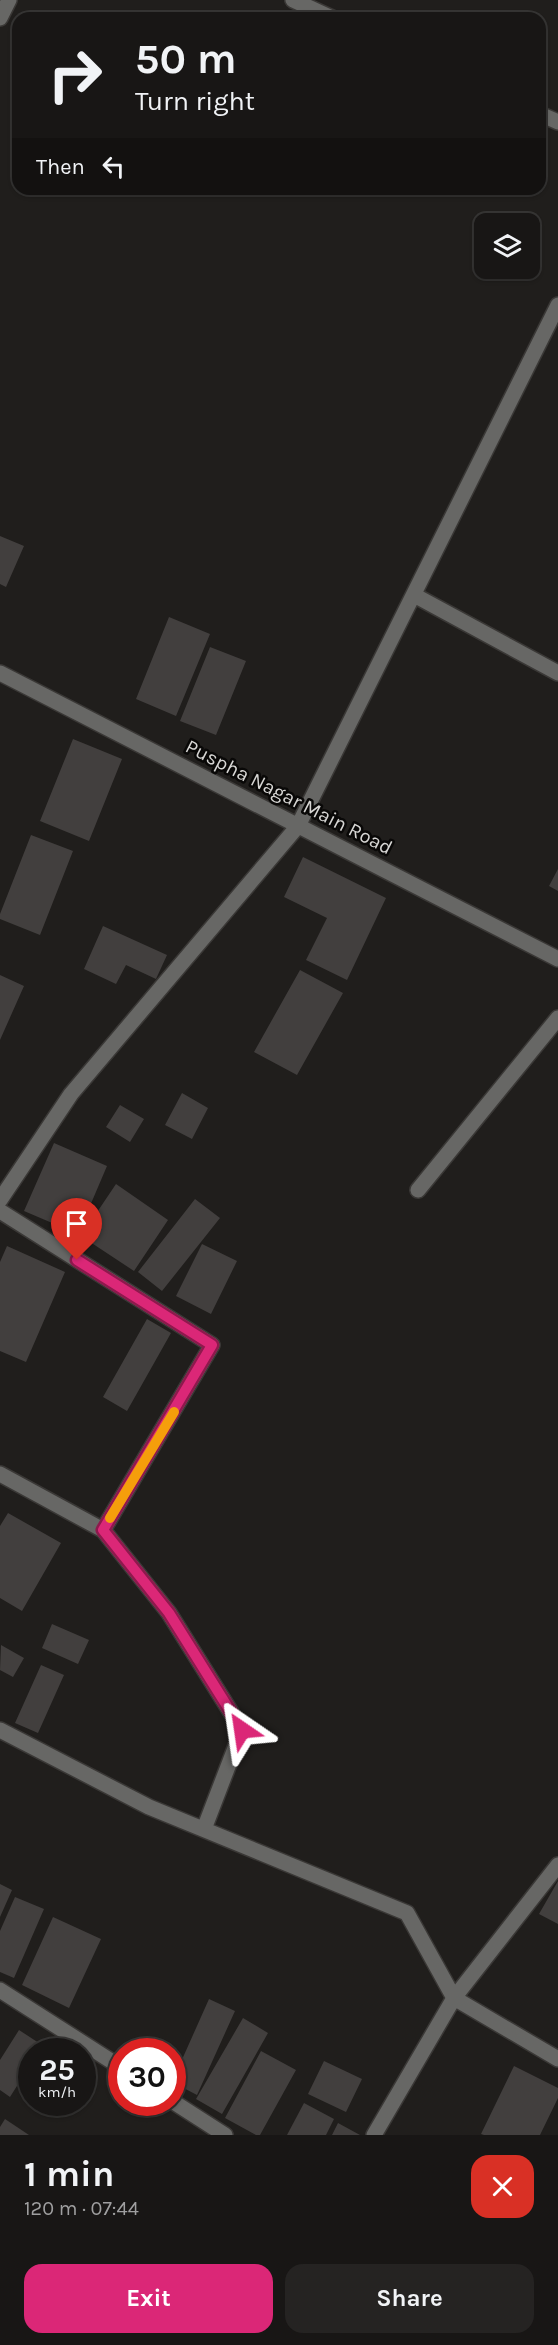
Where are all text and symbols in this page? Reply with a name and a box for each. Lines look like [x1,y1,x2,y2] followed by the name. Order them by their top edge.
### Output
[135,34,237,84] text: 50 m
[36,36,114,114] icon: right
[135,85,255,117] text: Turn right
[97,150,130,183] icon: left
[36,154,85,180] text: Then
[474,213,540,279] map controls
[474,213,540,279] button: layers
[182,735,396,859] street label: Puspha Nagar Main Road
[51,1198,102,1260] pin
[60,1207,93,1240] icon: arrive
[210,1698,274,1762] position arrow
[108,2038,186,2116] speed limit sign: 30
[39,2052,75,2088] text: 25
[38,2083,76,2101] text: km/h
[24,2153,114,2195] text: 1 min
[471,2155,534,2218] button: close
[24,2197,139,2220] text: 120 m · 07:44
[24,2264,273,2333] button: Exit
[285,2264,534,2333] button: Share

